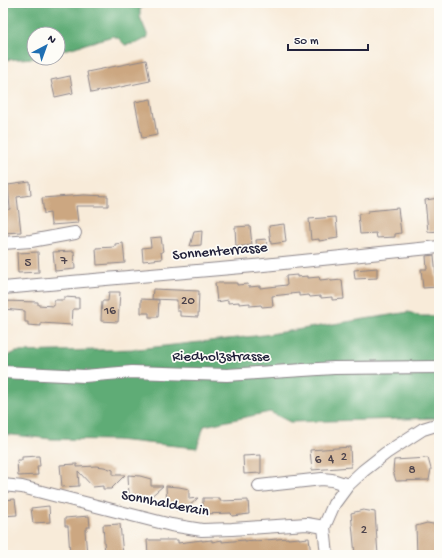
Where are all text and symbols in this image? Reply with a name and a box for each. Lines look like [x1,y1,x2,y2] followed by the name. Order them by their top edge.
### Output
[26,26,66,66] north arrow
[288,26,368,52] scale bar
[45,33,58,47] text: N
[294,35,319,49] text: 50 m
[172,239,269,265] street label: Sonnenterrasse
[60,254,69,269] house number: 7
[25,256,32,271] house number: 5
[181,294,195,309] house number: 20
[103,304,116,319] house number: 16
[172,348,270,366] street label: Riedholzstrasse
[341,450,348,465] house number: 2
[328,452,334,467] house number: 4
[315,453,322,468] house number: 6
[408,463,416,478] house number: 8
[119,487,211,521] street label: Sonnhalderain
[361,523,368,538] house number: 2

